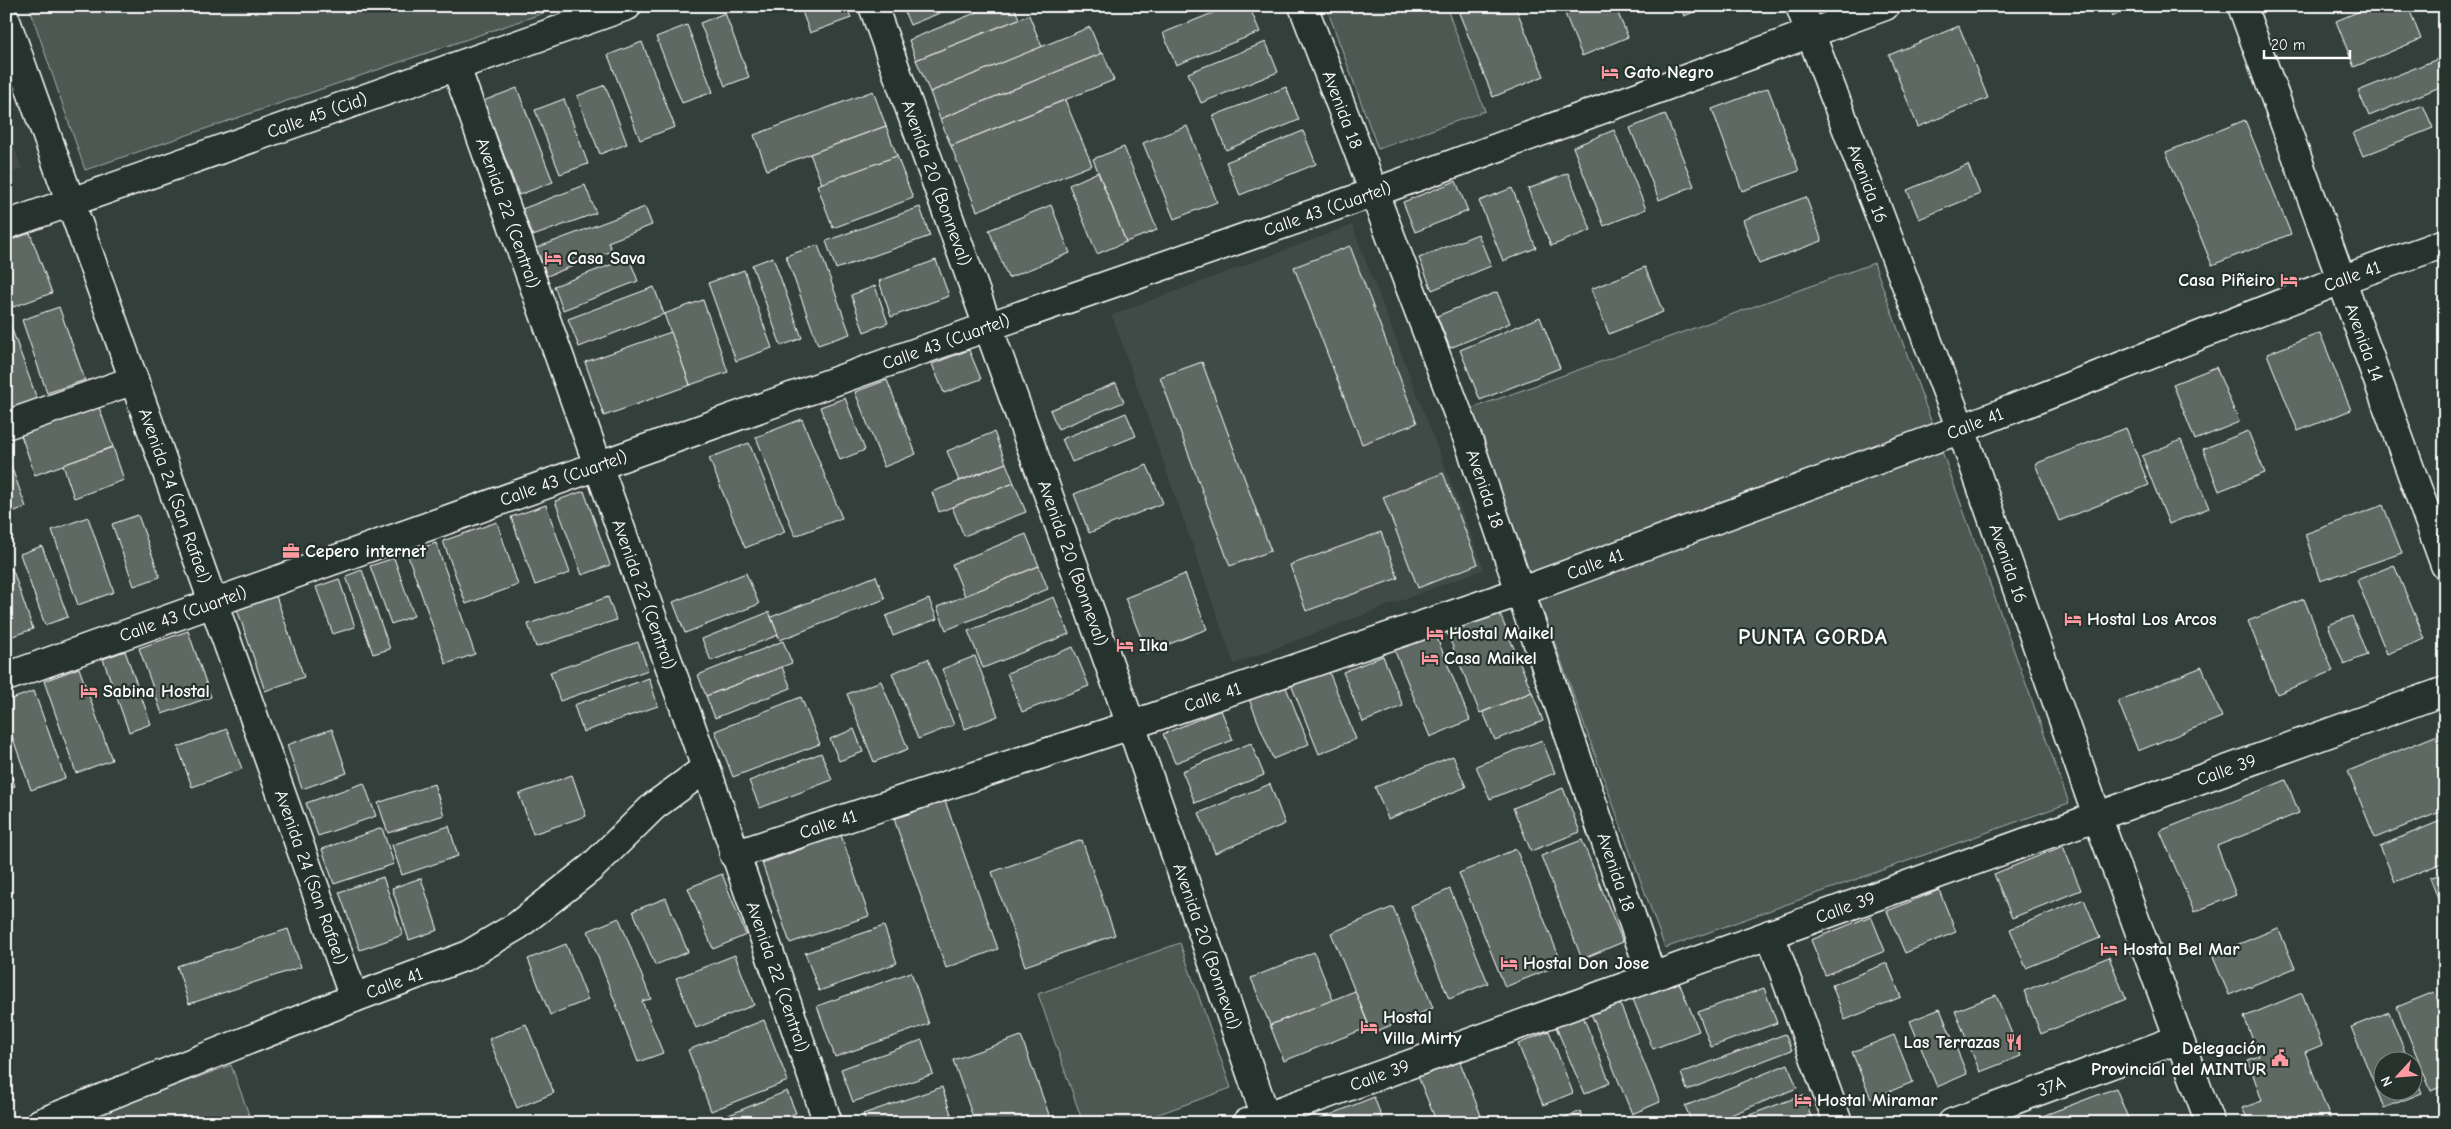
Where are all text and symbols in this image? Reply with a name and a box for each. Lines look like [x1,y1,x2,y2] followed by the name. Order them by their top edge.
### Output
[2264,28,2350,60] scale bar
[2271,36,2305,54] text: 20 m
[1600,62,1620,82] hotel icon: Gato Negro
[1624,62,1714,83] place label: Gato Negro
[1318,68,1367,152] street label: Avenida 18
[264,88,370,143] street label: Calle 45 (Cid)
[897,97,976,269] street label: Avenida 20 (Bonneval)
[472,135,545,291] street label: Avenida 22 (Central)
[1843,141,1892,226] street label: Avenida 16
[1261,177,1394,241] street label: Calle 43 (Cuartel)
[543,248,563,268] hotel icon: Casa Sava
[567,248,646,269] place label: Casa Sava
[2321,256,2384,296] street label: Calle 41
[2178,270,2275,291] place label: Casa Piñeiro
[2279,270,2299,290] hotel icon: Casa Piñeiro
[2340,301,2388,384] street label: Avenida 14
[879,309,1013,374] street label: Calle 43 (Cuartel)
[1944,403,2006,444] street label: Calle 41
[134,406,216,586] street label: Avenida 24 (San Rafael)
[497,446,630,510] street label: Calle 43 (Cuartel)
[1462,447,1508,531] street label: Avenida 18
[1034,478,1112,649] street label: Avenida 20 (Bonneval)
[608,516,681,672] street label: Avenida 22 (Central)
[1985,521,2032,606] street label: Avenida 16
[281,541,301,561] office icon: Cepero internet
[305,541,427,562] place label: Cepero internet
[1564,544,1627,584] street label: Calle 41
[116,581,250,646] street label: Calle 43 (Cuartel)
[2063,609,2083,629] hotel icon: Hostal Los Arcos
[2087,609,2217,630] place label: Hostal Los Arcos
[1425,623,1445,643] hotel icon: Hostal Maikel
[1449,623,1554,644] place label: Hostal Maikel
[1738,624,1888,650] district label: PUNTA GORDA
[1115,635,1135,655] hotel icon: Ilka
[1139,635,1168,656] place label: Ilka
[1420,648,1440,668] hotel icon: Casa Maikel
[1444,648,1537,669] place label: Casa Maikel
[1181,678,1244,717] street label: Calle 41
[79,681,99,701] hotel icon: Sabina Hostal
[103,681,210,702] place label: Sabina Hostal
[2194,749,2259,790] street label: Calle 39
[270,787,352,968] street label: Avenida 24 (San Rafael)
[797,805,859,843] street label: Calle 41
[1593,830,1639,914] street label: Avenida 18
[1169,860,1246,1032] street label: Avenida 20 (Bonneval)
[1813,887,1878,928] street label: Calle 39
[742,899,813,1055] street label: Avenida 22 (Central)
[2099,939,2119,959] hotel icon: Hostal Bel Mar
[2123,939,2240,960] place label: Hostal Bel Mar
[1499,953,1519,973] hotel icon: Hostal Don Jose
[1523,953,1649,974] place label: Hostal Don Jose
[363,963,426,1003] street label: Calle 41
[1383,1007,1462,1049] place label: Hostal Villa Mirty
[1359,1017,1379,1037] hotel icon: Hostal Villa Mirty
[1903,1032,2000,1053] place label: Las Terrazas
[2004,1032,2024,1052] restaurant icon: Las Terrazas
[2091,1038,2267,1080] place label: Delegación Provincial del MINTUR
[2270,1048,2290,1068] public building icon: Delegación Provincial del MINTUR
[2374,1052,2424,1102] north arrow
[1347,1055,1412,1096] street label: Calle 39
[2035,1071,2068,1101] street label: 37A
[2377,1074,2396,1089] text: N
[1793,1090,1813,1110] hotel icon: Hostal Miramar
[1817,1090,1938,1111] place label: Hostal Miramar

